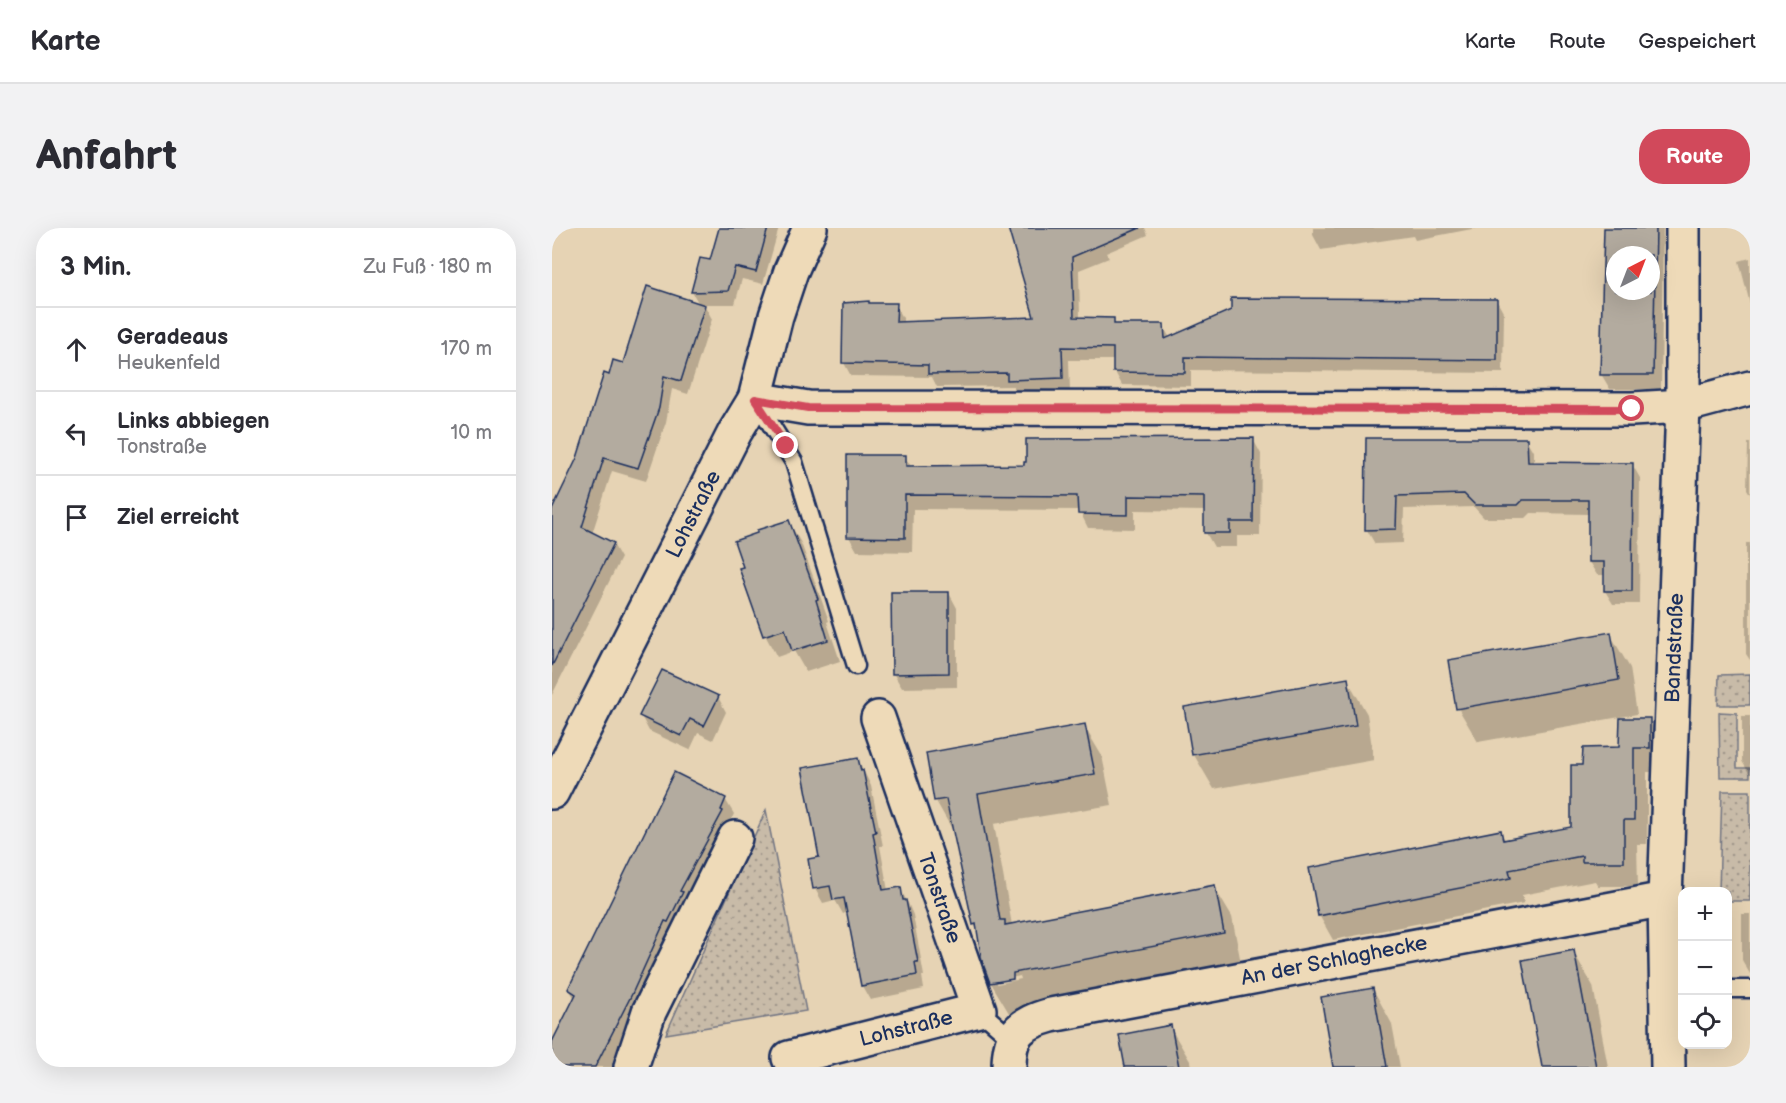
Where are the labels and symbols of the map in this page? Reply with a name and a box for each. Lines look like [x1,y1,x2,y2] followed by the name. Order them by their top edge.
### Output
[1606,246,1660,300] north arrow
[1618,395,1644,421] route start
[772,432,798,458] route end
[661,466,726,562] street label: Lohstraße
[1660,593,1689,704] street label: Bandstraße
[912,850,967,947] street label: Tonstraße
[1239,930,1429,991] street label: An der Schlaghecke
[857,1005,955,1052] street label: Lohstraße

